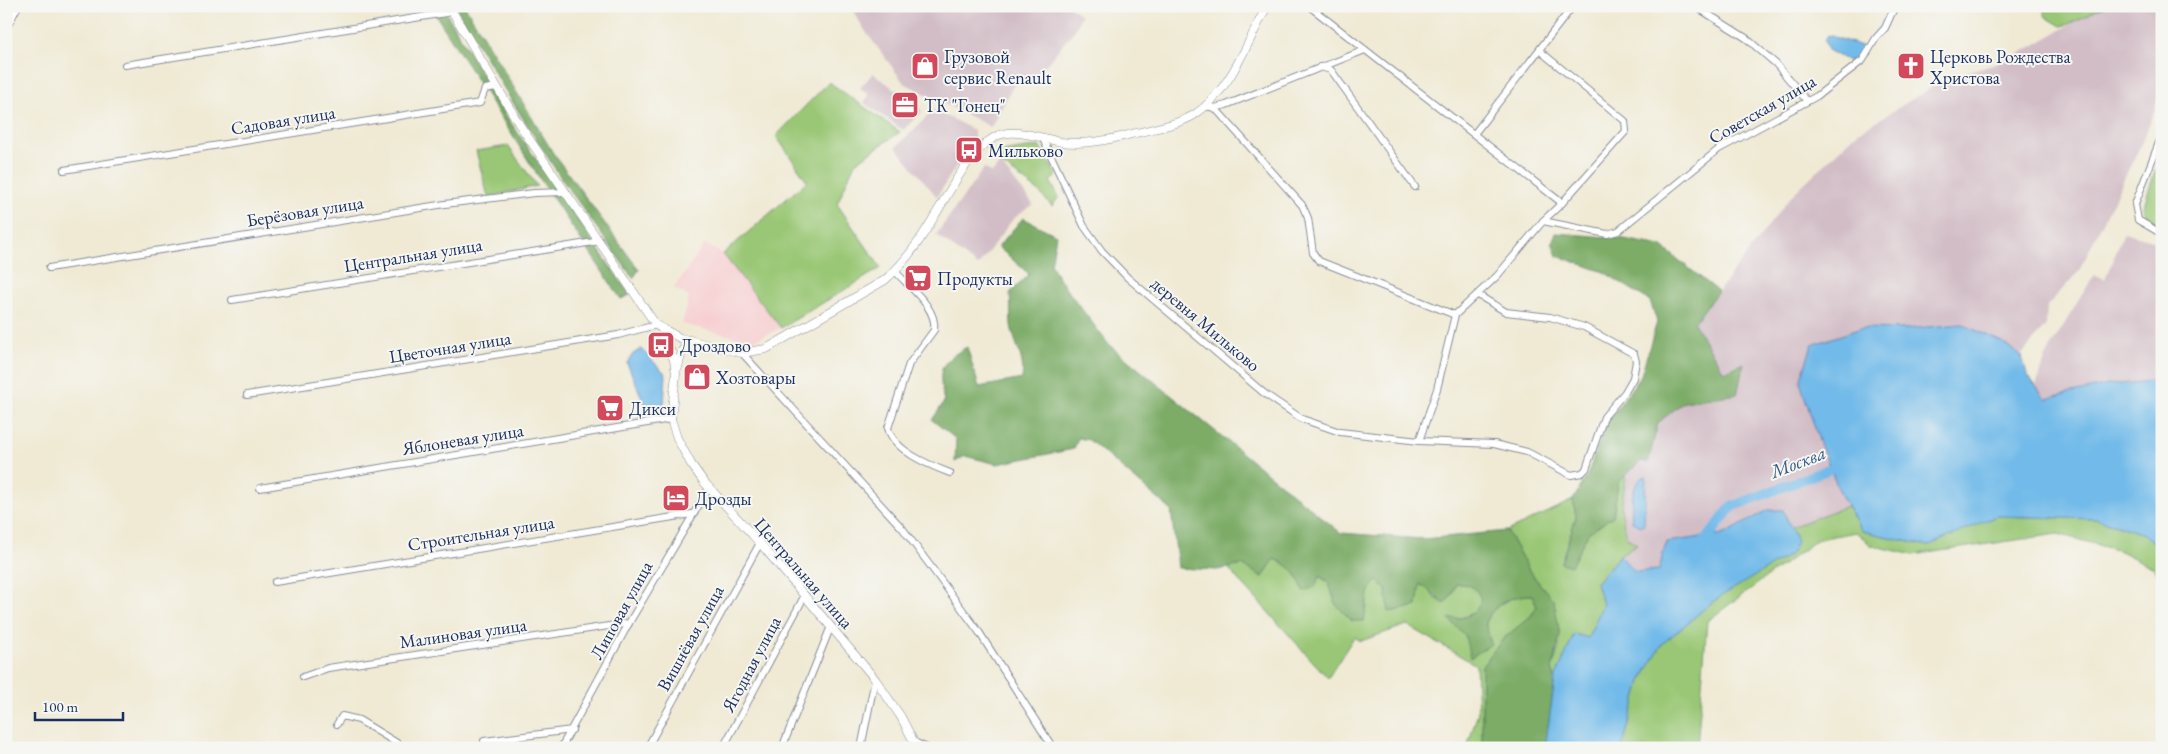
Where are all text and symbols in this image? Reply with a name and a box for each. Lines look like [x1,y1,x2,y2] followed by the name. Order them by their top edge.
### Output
[944,45,1052,89] place label: Грузовой сервис Renault
[1929,45,2071,89] place label: Церковь Рождества Христова
[910,51,940,81] shop icon: Грузовой сервис Renault
[1896,51,1926,81] church icon: Церковь Рождества Христова
[1704,69,1820,149] street label: Советская улица
[890,90,920,120] office icon: ТК "Гонец"
[924,94,1006,117] place label: ТК "Гонец"
[229,100,338,140] street label: Садовая улица
[954,135,984,165] bus stop icon: Мильково
[988,139,1063,162] place label: Мильково
[245,190,366,232] street label: Берёзовая улица
[342,233,485,277] street label: Центральная улица
[903,263,933,293] supermarket icon: Продукты
[937,267,1013,290] place label: Продукты
[1147,272,1265,376] street label: деревня Мильково
[387,326,513,368] street label: Цветочная улица
[646,330,676,360] bus stop icon: Дроздово
[680,334,751,357] place label: Дроздово
[682,362,712,392] shop icon: Хозтовары
[715,366,796,389] place label: Хозтовары
[595,393,625,423] supermarket icon: Дикси
[629,397,676,420] place label: Дикси
[400,418,526,460] street label: Яблоневая улица
[1766,440,1829,484] water label: Москва
[661,483,691,513] hotel icon: Дрозды
[695,487,751,510] place label: Дрозды
[406,510,557,556] street label: Строительная улица
[749,513,859,634] street label: Центральная улица
[585,556,658,663] street label: Липовая улица
[651,580,729,695] street label: Вишнёвая улица
[716,611,786,717] street label: Ягодная улица
[398,613,529,653] street label: Малиновая улица
[35,689,122,721] scale bar
[42,697,79,716] text: 100 m

